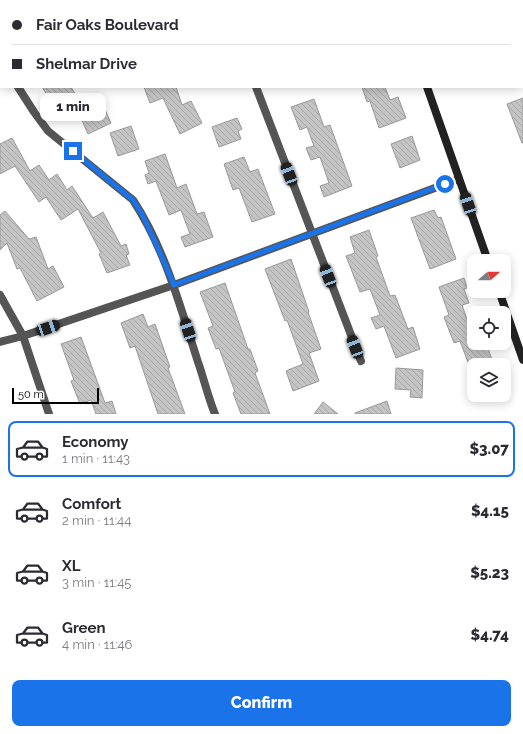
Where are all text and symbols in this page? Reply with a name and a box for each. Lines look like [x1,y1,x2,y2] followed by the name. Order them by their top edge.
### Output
[36,16,179,34] text: Fair Oaks Boulevard
[36,55,137,73] text: Shelmar Drive
[40,93,106,121] callout: 1 min
[56,99,90,114] text: 1 min
[64,142,82,160] route end
[279,161,299,187] car
[436,175,454,193] route start
[458,191,478,217] car
[467,254,511,298] north arrow
[467,254,511,402] map controls
[318,263,338,289] car
[467,306,511,350] button: locate
[179,317,197,343] car
[35,318,61,338] car
[345,334,365,360] car
[467,358,511,402] button: layers
[12,386,99,405] scale bar
[18,388,44,401] text: 50 m
[14,431,50,467] icon: car
[62,433,129,451] text: Economy
[470,440,509,458] text: $3.07
[62,451,130,466] text: 1 min · 11:43
[14,493,50,529] icon: car
[62,495,121,513] text: Comfort
[471,502,509,520] text: $4.15
[62,513,131,528] text: 2 min · 11:44
[14,555,50,591] icon: car
[62,557,80,575] text: XL
[470,564,509,582] text: $5.23
[62,575,131,590] text: 3 min · 11:45
[14,617,50,653] icon: car
[62,619,106,637] text: Green
[471,626,509,644] text: $4.74
[62,637,132,652] text: 4 min · 11:46
[12,680,511,726] button: Confirm

